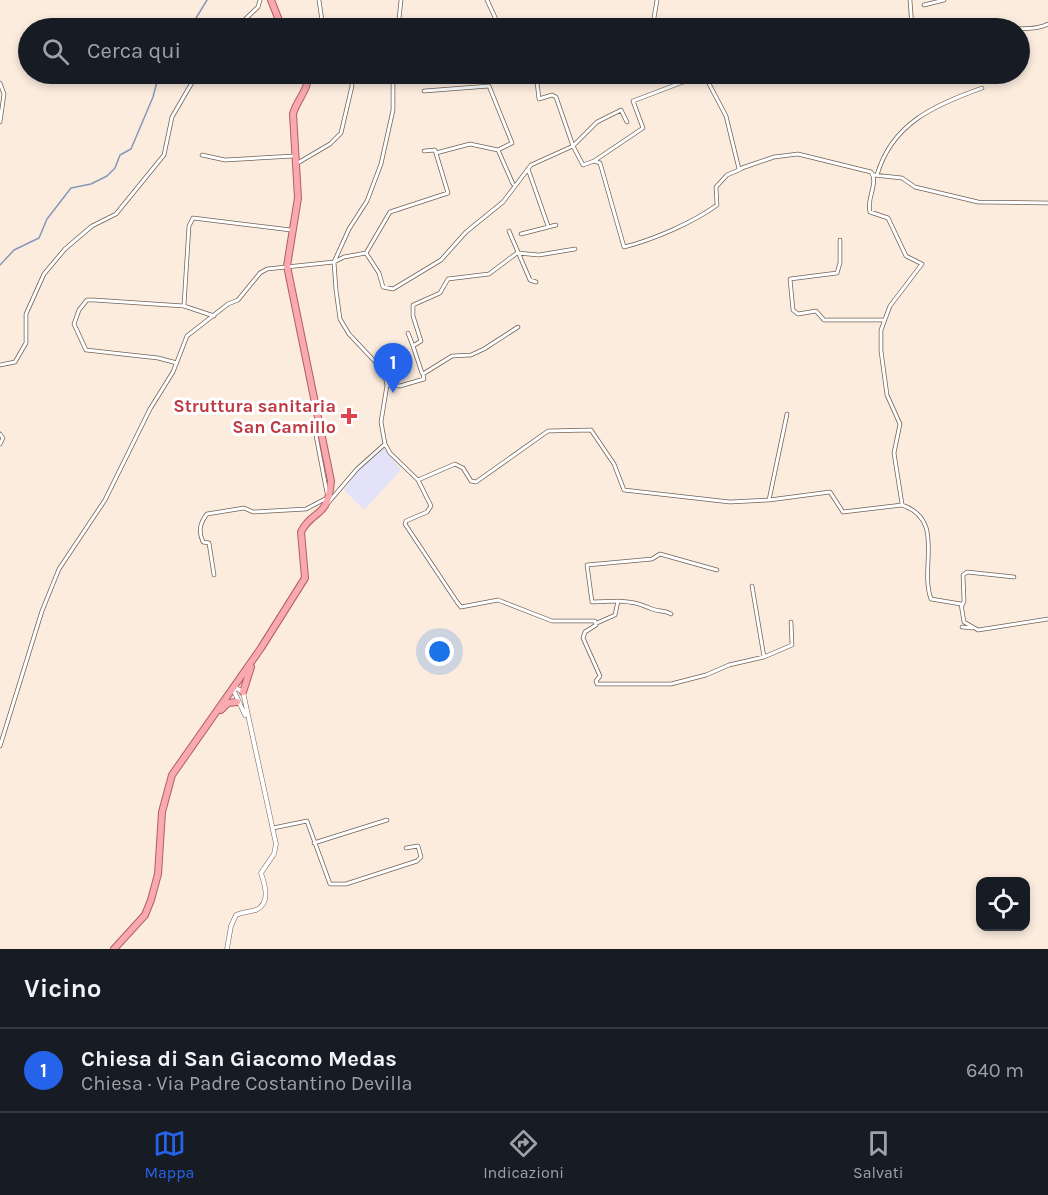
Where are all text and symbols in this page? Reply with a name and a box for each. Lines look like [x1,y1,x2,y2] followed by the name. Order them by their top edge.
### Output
[18,18,1030,84] search box
[39,35,72,68] icon: search
[87,38,181,64] text: Cerca qui
[374,344,412,393] pin: 1
[173,395,336,438] place label: Struttura sanitaria San Camillo
[340,407,358,425] marker: Struttura sanitaria San Camillo
[425,637,454,666] your location
[976,877,1030,931] map controls
[976,877,1030,931] button: locate
[24,973,101,1004] text: Vicino
[81,1046,397,1072] text: Chiesa di San Giacomo Medas
[40,1059,47,1082] text: 1
[966,1059,1024,1082] text: 640 m
[81,1072,413,1095] text: Chiesa · Via Padre Costantino Devilla
[144,1127,194,1182] tab: Mappa
[483,1127,564,1182] tab: Indicazioni
[853,1127,904,1182] tab: Salvati

